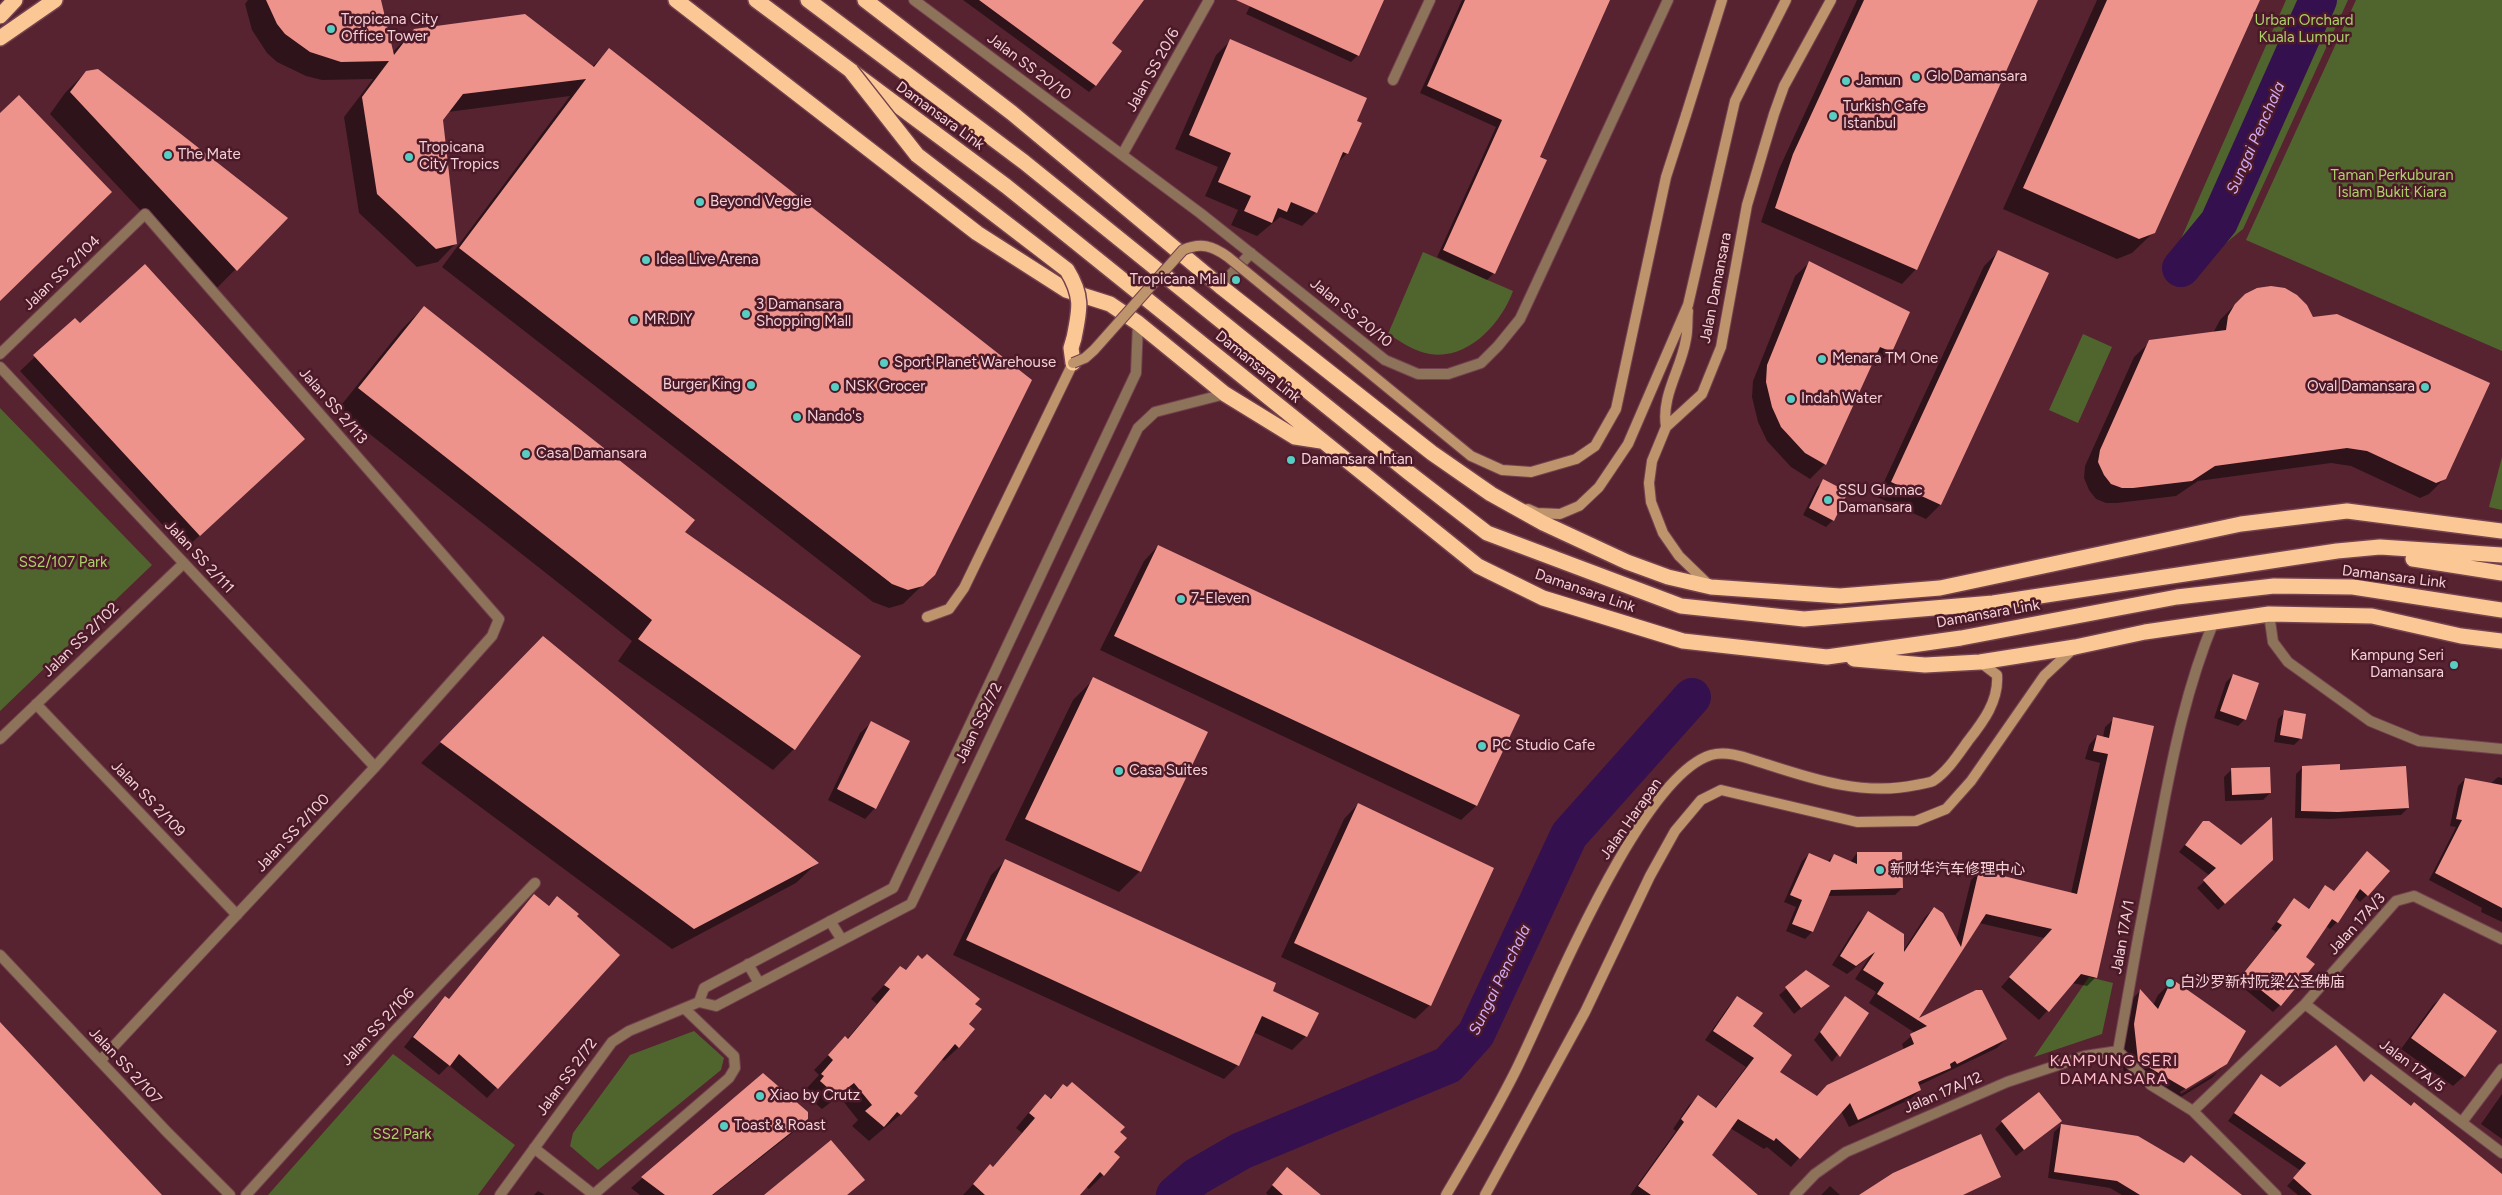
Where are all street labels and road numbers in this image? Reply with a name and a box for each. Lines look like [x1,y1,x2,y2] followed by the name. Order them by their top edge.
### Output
[1123,25,1183,115] street label: Jalan SS 20/6
[984,30,1074,104] street label: Jalan SS 20/10
[892,78,988,154] street label: Damansara Link
[1696,231,1736,345] street label: Jalan Damansara
[20,232,104,314] street label: Jalan SS 2/104
[1306,274,1396,352] street label: Jalan SS 20/10
[1212,327,1304,407] street label: Damansara Link
[295,364,371,448] street label: Jalan SS 2/113
[161,517,237,597] street label: Jalan SS 2/111
[2341,562,2447,592] street label: Damansara Link
[1533,565,1637,617] street label: Damansara Link
[1935,596,2041,632] street label: Damansara Link
[39,599,123,681] street label: Jalan SS 2/102
[952,680,1006,766] street label: Jalan SS2/72
[107,757,189,841] street label: Jalan SS 2/109
[1596,775,1666,863] street label: Jalan Harapan
[252,790,334,876] street label: Jalan SS 2/100
[2325,889,2389,959] street label: Jalan 17A/3
[2108,899,2138,975] street label: Jalan 17A/1
[338,985,418,1069] street label: Jalan SS 2/106
[85,1024,165,1108] street label: Jalan SS 2/107
[533,1035,601,1119] street label: Jalan SS 2/72
[2376,1036,2448,1096] street label: Jalan 17A/5
[1901,1068,1985,1118] street label: Jalan 17A/12

